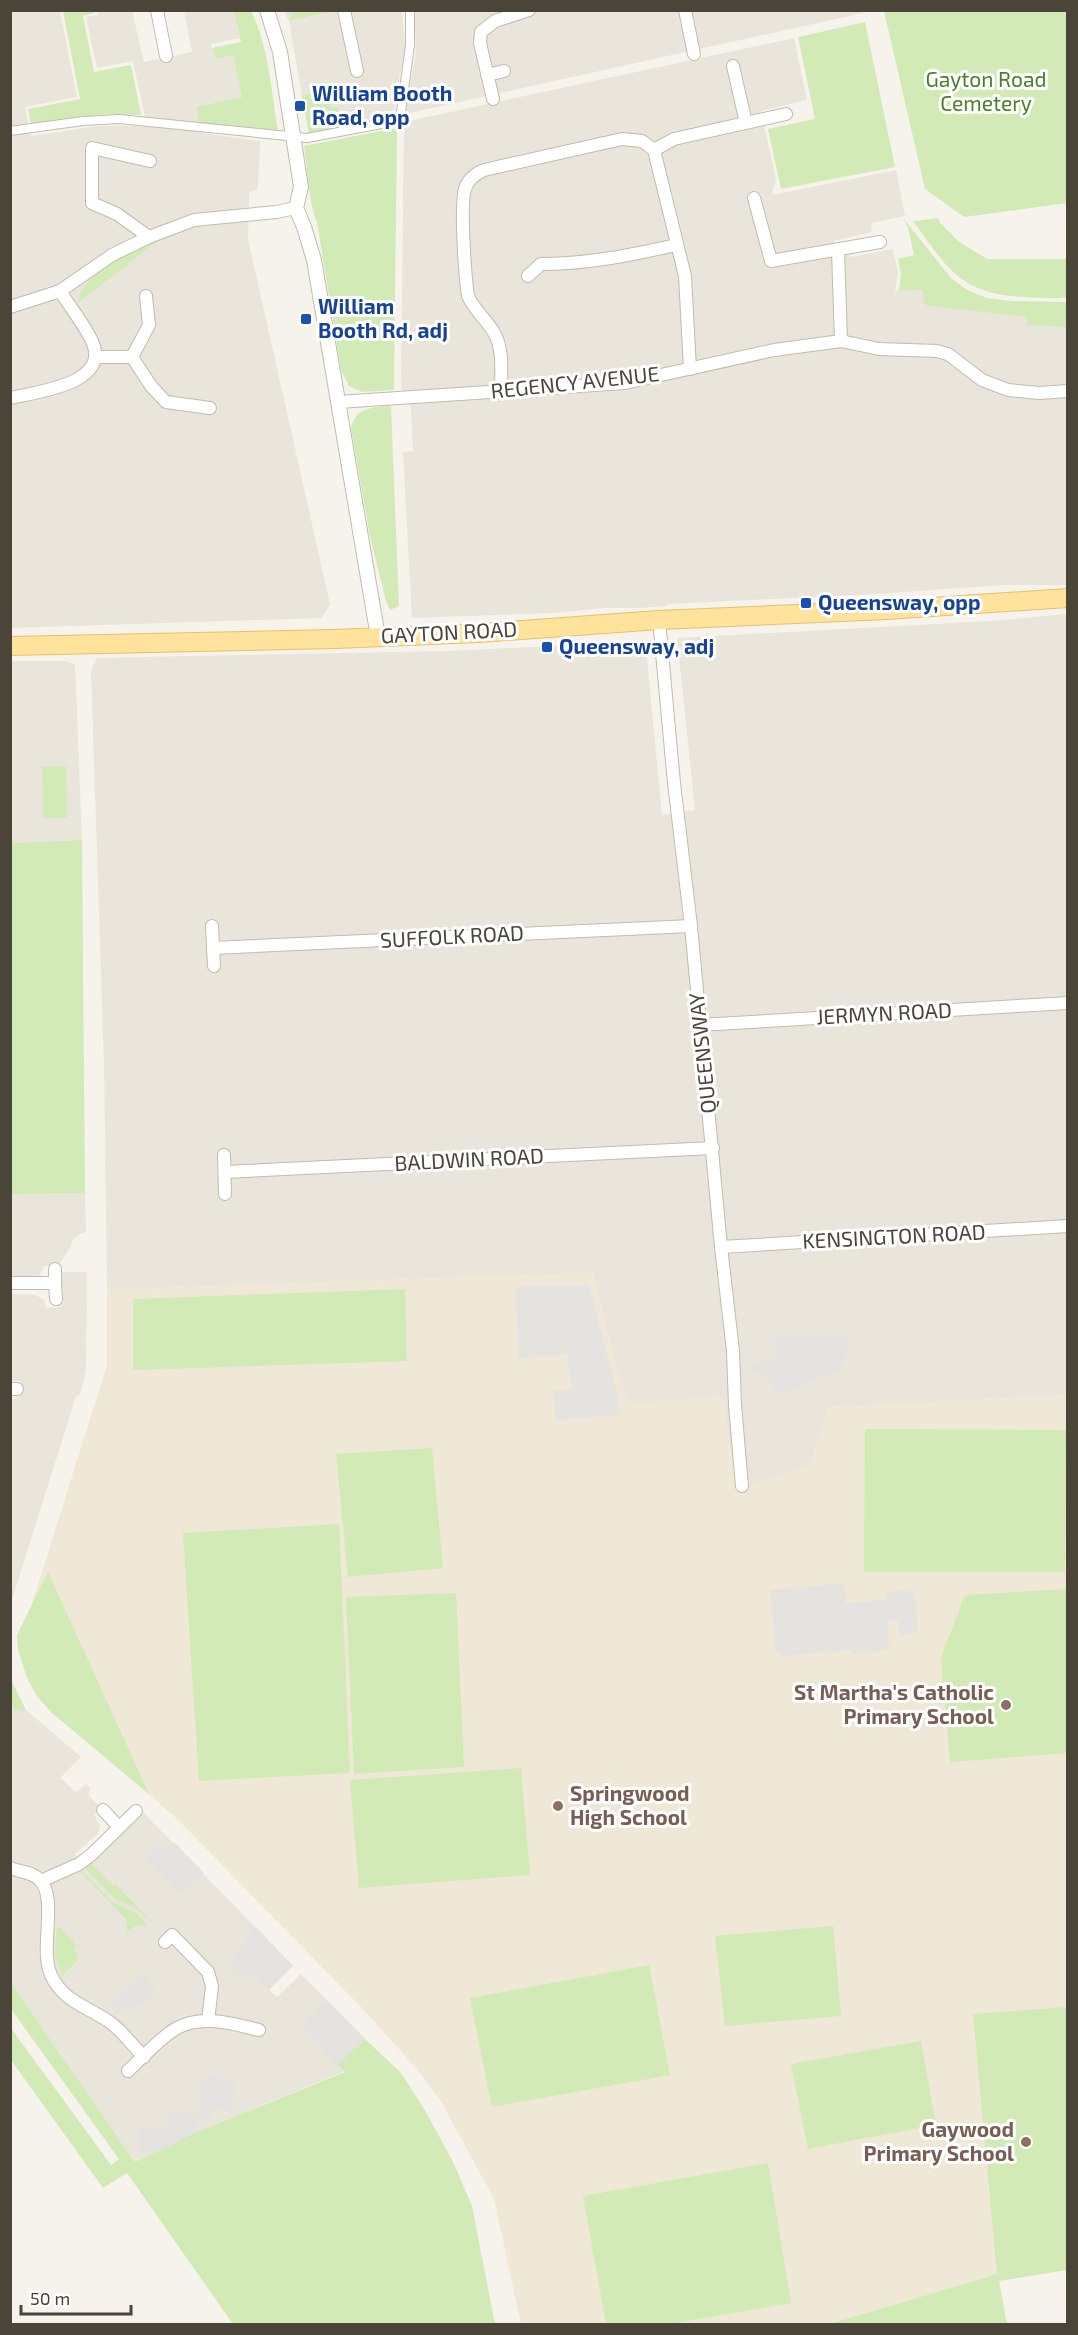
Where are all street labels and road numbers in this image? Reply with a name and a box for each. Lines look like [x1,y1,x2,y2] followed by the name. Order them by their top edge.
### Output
[489,360,660,403] street label: REGENCY AVENUE
[380,615,518,648] street label: GAYTON ROAD
[379,919,524,952] street label: SUFFOLK ROAD
[683,991,721,1115] street label: QUEENSWAY
[816,996,952,1029] street label: JERMYN ROAD
[394,1142,544,1175] street label: BALDWIN ROAD
[802,1218,986,1253] street label: KENSINGTON ROAD

